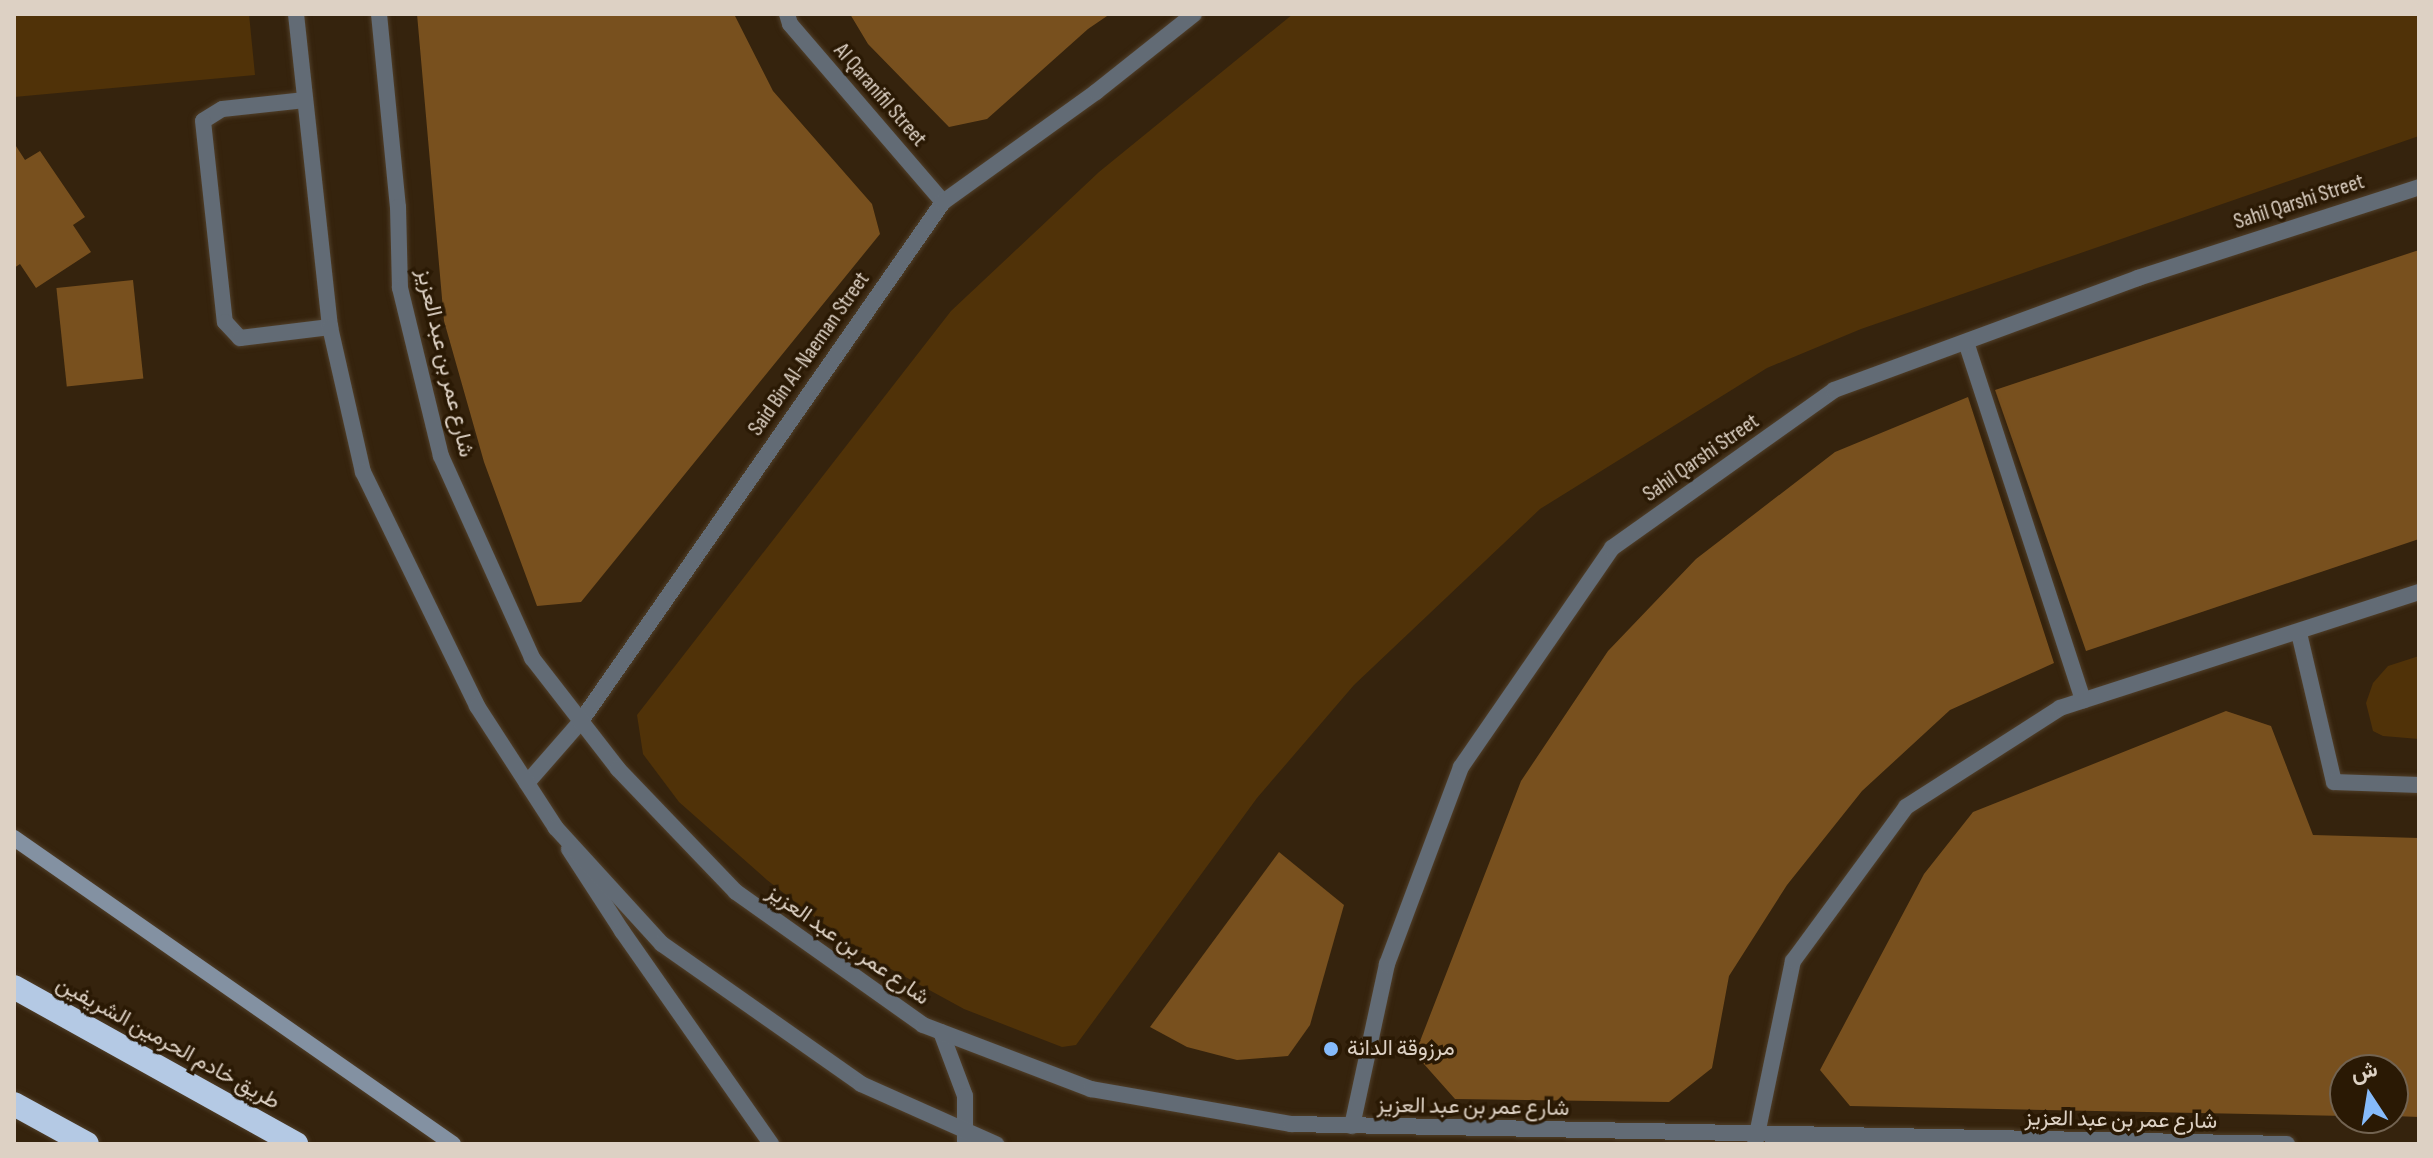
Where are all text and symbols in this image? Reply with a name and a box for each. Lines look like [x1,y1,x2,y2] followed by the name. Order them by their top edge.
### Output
[828,38,932,152] street label: Al Qaranifil Street
[2231,169,2367,235] street label: Sahil Qarshi Street
[410,266,480,460] street label: شارع عمر بن عبد العزيز
[743,267,875,441] street label: Said Bin Al-Naeman Street
[1638,408,1764,508] street label: Sahil Qarshi Street
[762,879,934,1011] street label: شارع عمر بن عبد العزيز
[52,970,284,1116] street label: طريق خادم الحرمين الشريفين
[1347,1036,1455,1062] place label: مرزوقة الدانة
[1322,1040,1340,1058] marker: مرزوقة الدانة
[2329,1054,2409,1134] north arrow
[2349,1056,2380,1088] text: ش
[1376,1092,1570,1122] street label: شارع عمر بن عبد العزيز
[2024,1105,2218,1135] street label: شارع عمر بن عبد العزيز

